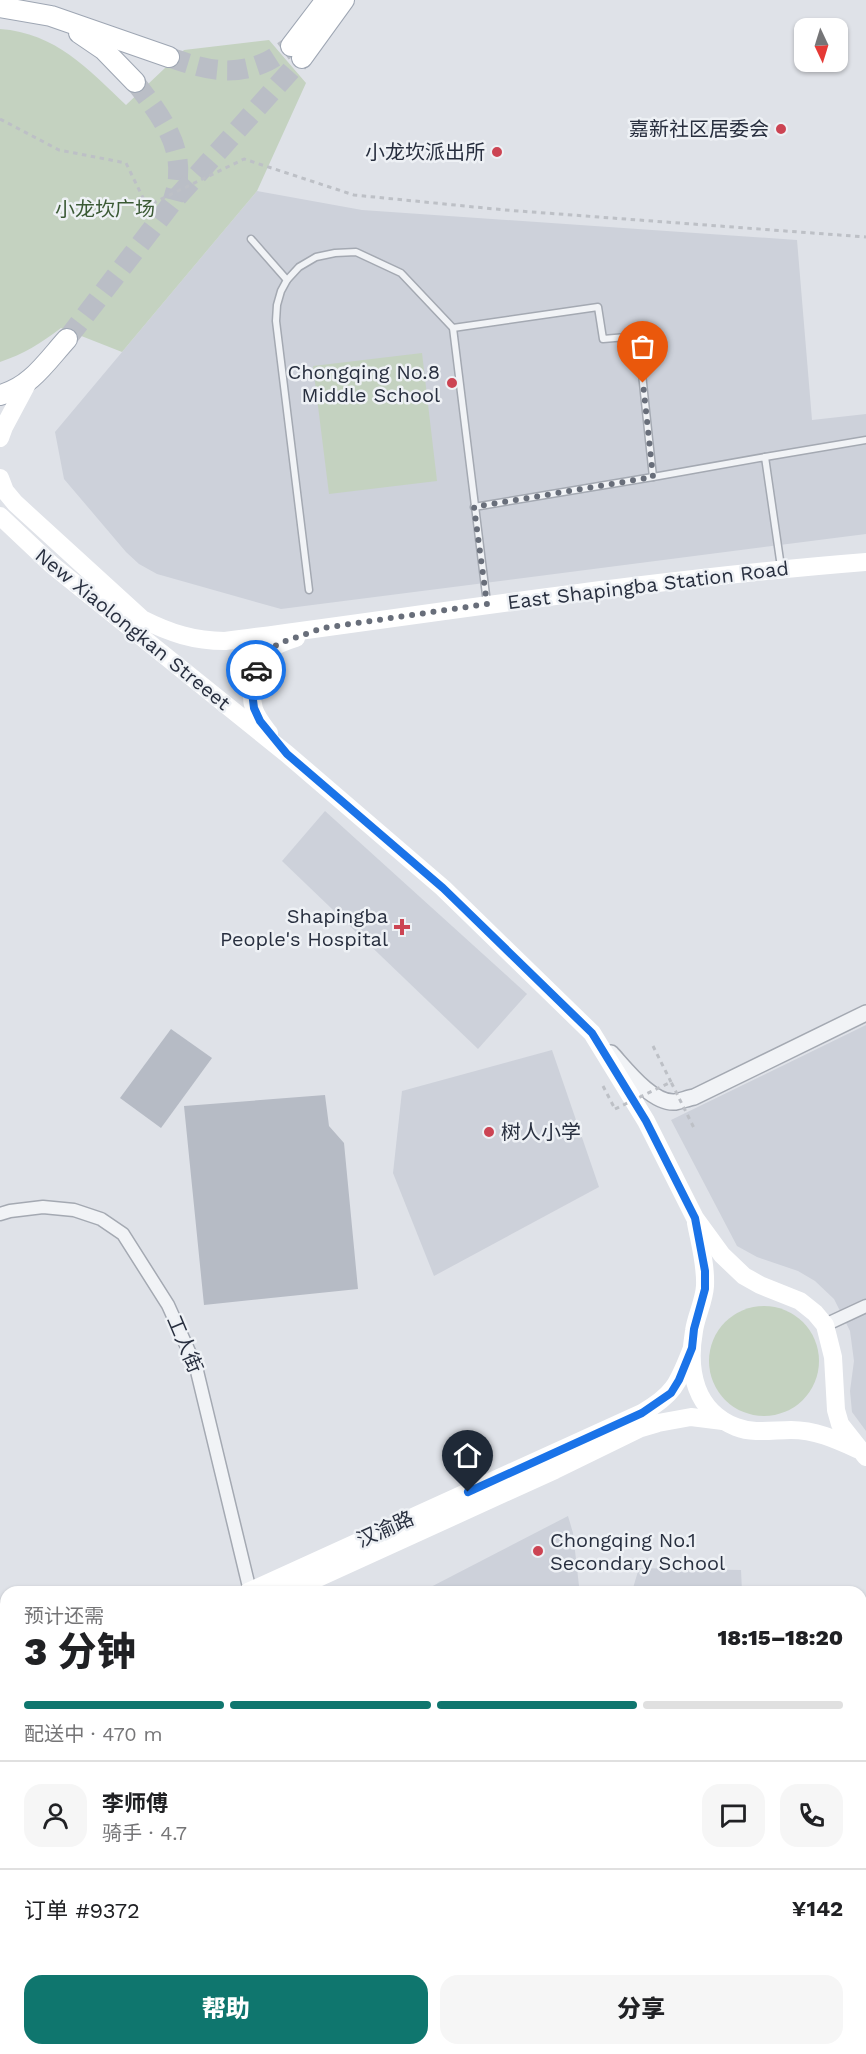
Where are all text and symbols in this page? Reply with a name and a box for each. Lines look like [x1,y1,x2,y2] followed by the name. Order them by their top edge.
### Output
[794,18,848,72] north arrow
[794,18,848,72] map controls
[629,117,769,141] place label: 嘉新社区居委会
[774,122,788,136] marker: 嘉新社区居委会
[365,140,485,164] place label: 小龙坎派出所
[490,145,504,159] marker: 小龙坎派出所
[55,197,155,221] park label: 小龙坎广场
[617,321,668,383] pin
[626,330,659,363] icon: bag
[287,360,440,407] place label: Chongqing No.8 Middle School
[445,376,459,390] marker: Chongqing No.8 Middle School
[31,543,236,715] street label: New Xiaolongkan Streeet
[506,556,790,614] street label: East Shapingba Station Road
[226,640,286,700] courier
[240,654,273,687] icon: car
[220,904,388,951] place label: Shapingba People's Hospital
[393,918,411,936] marker: Shapingba People's Hospital
[501,1120,581,1144] place label: 树人小学
[482,1125,496,1139] marker: 树人小学
[162,1312,208,1376] street label: 工人街
[442,1430,493,1492] pin
[451,1439,484,1472] icon: home
[353,1506,417,1552] street label: 汉渝路
[550,1528,725,1575] place label: Chongqing No.1 Secondary School
[531,1544,545,1558] marker: Chongqing No.1 Secondary School
[24,1604,104,1628] text: 预计还需
[718,1625,843,1650] text: 18:15–18:20
[24,1629,136,1674] text: 3 分钟
[24,1722,163,1746] text: 配送中 · 470 m
[24,1784,87,1847] button: person
[702,1784,765,1847] button: chat
[780,1784,843,1847] button: phone
[102,1791,168,1816] text: 李师傅
[102,1821,187,1845] text: 骑手 · 4.7
[792,1896,843,1921] text: ¥142
[24,1898,140,1923] text: 订单 #9372
[24,1975,428,2044] button: 帮助
[440,1975,843,2044] button: 分享

